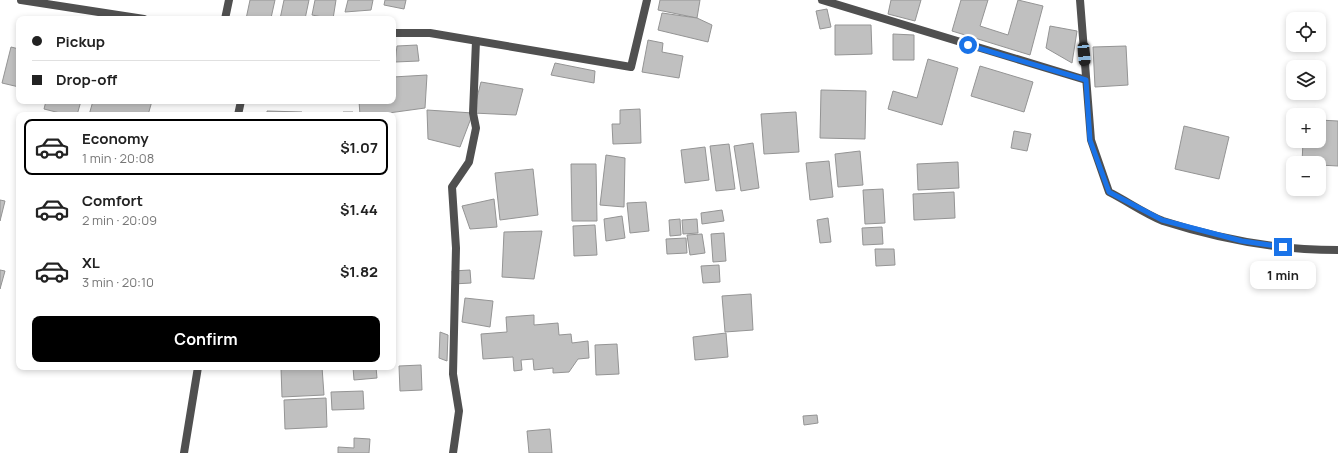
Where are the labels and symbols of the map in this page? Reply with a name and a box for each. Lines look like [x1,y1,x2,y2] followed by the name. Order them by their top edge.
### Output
[959,36,977,54] route start
[1077,42,1091,66] car
[1274,238,1292,256] route end
[1250,261,1316,289] callout: 1 min

